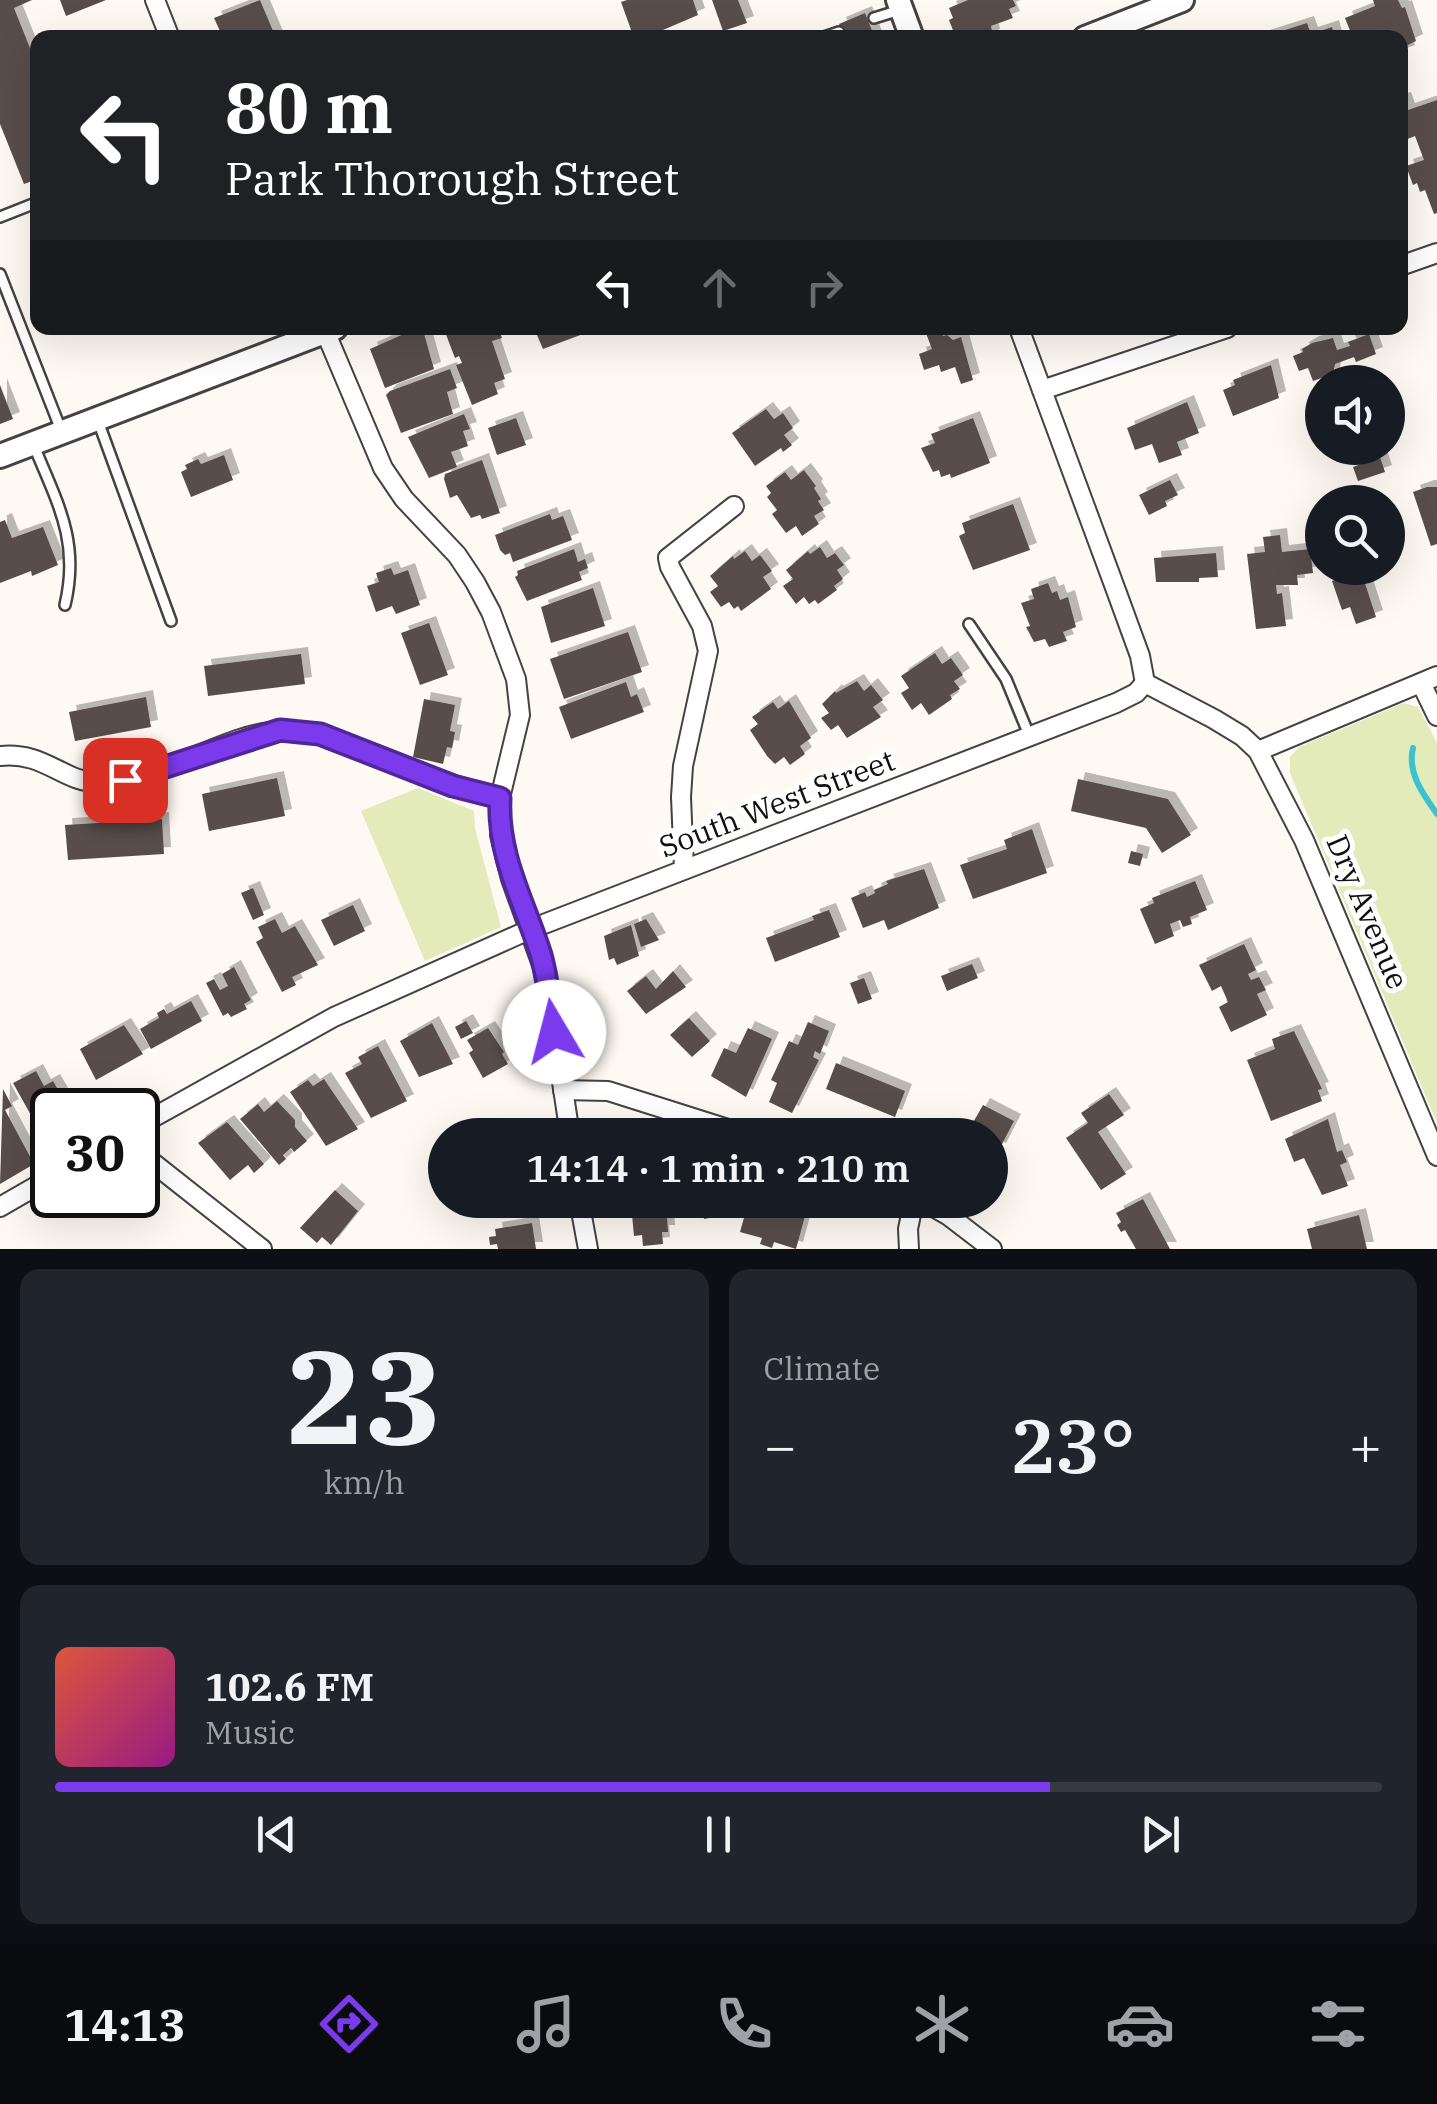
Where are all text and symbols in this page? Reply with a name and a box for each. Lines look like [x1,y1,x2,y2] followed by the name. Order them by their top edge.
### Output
[225,61,393,152] text: 80 m
[60,70,190,200] icon: left
[225,149,679,207] text: Park Thorough Street
[587,260,642,315] icon: left
[692,260,747,315] icon: ahead
[797,260,852,315] icon: right
[1305,365,1405,585] map controls
[1305,365,1405,465] button: sound
[1305,485,1405,585] button: search
[83,738,168,823] pin
[653,740,900,865] street label: South West Street
[98,753,153,808] icon: arrive
[1318,828,1418,994] street label: Dry Avenue
[502,980,606,1084] position arrow
[30,1088,160,1218] speed limit sign: 30
[526,1143,910,1192] text: 14:14 · 1 min · 210 m
[286,1311,442,1480] text: 23
[764,1347,880,1389] text: Climate
[1010,1396,1135,1494] text: 23°
[764,1410,797,1481] text: −
[1349,1410,1382,1481] text: +
[324,1461,405,1503] text: km/h
[205,1662,374,1711] text: 102.6 FM
[205,1711,295,1753] text: Music
[249,1807,304,1862] icon: previous
[691,1807,746,1862] icon: pause
[1133,1807,1188,1862] icon: next
[314,1989,384,2059] icon: directions
[511,1989,581,2059] icon: music
[709,1989,779,2059] icon: phone
[907,1989,977,2059] icon: climate
[1105,1989,1175,2059] icon: car
[1303,1989,1373,2059] icon: filters
[64,1995,186,2053] text: 14:13

